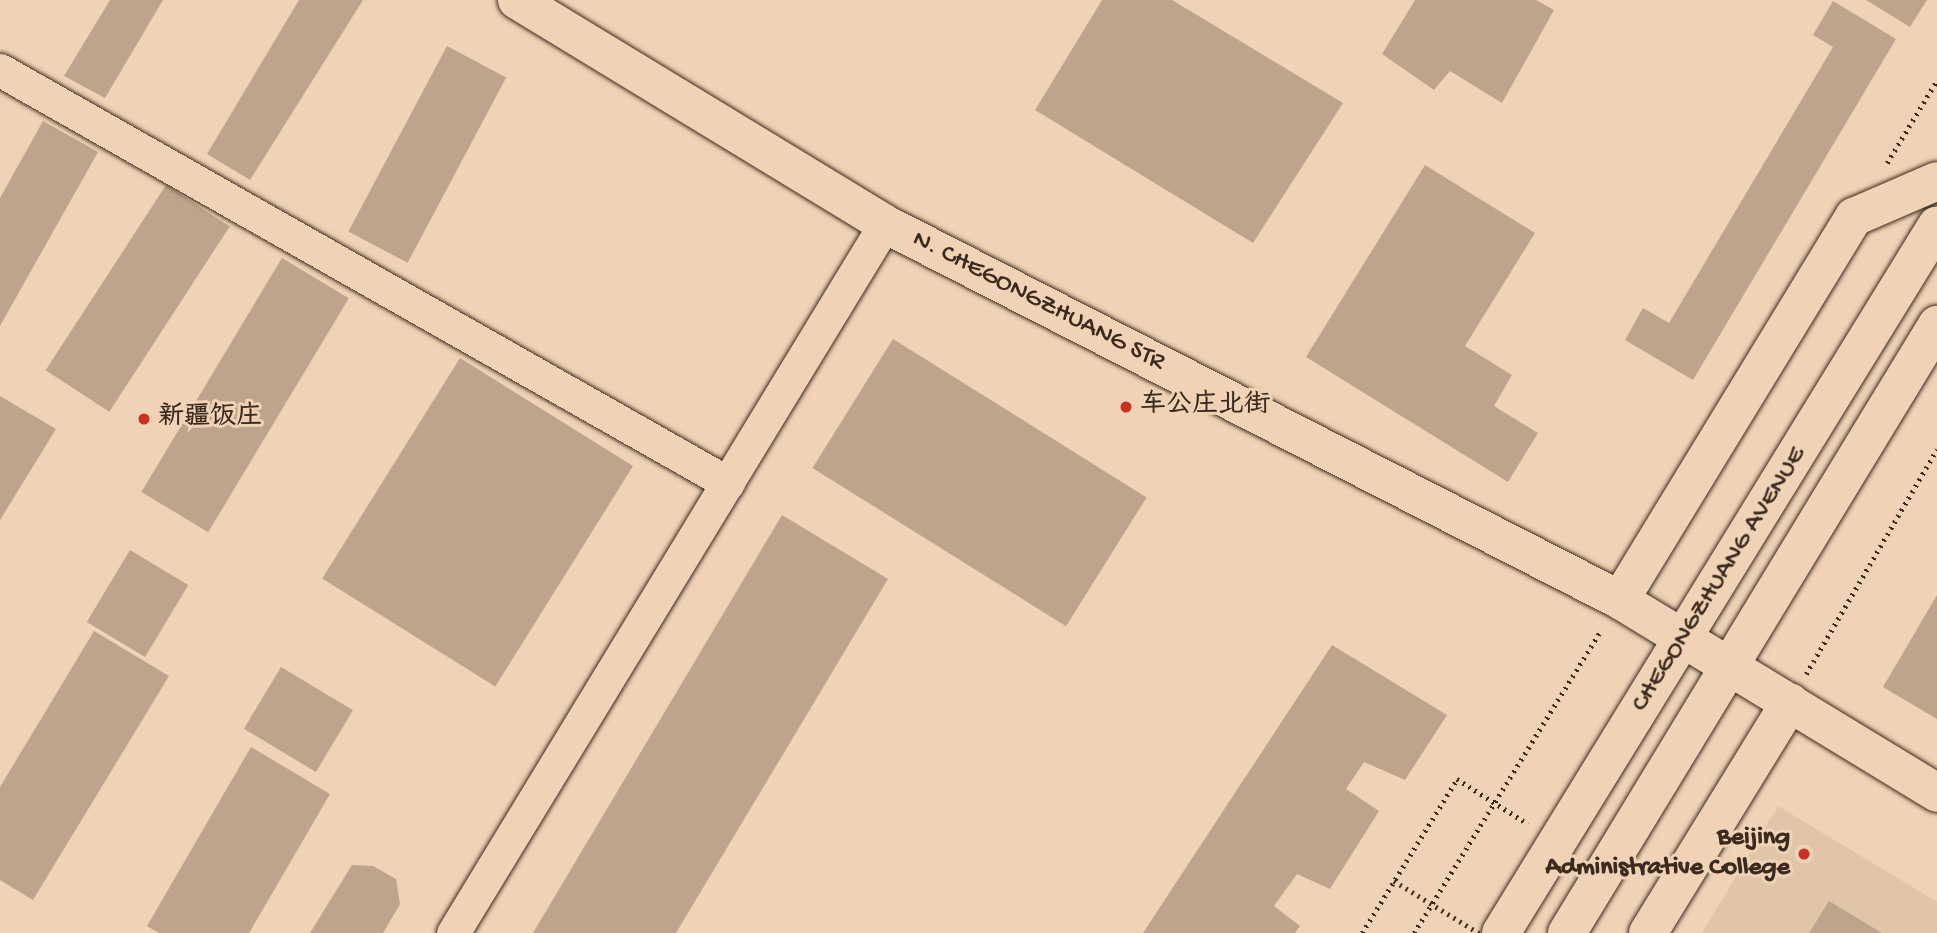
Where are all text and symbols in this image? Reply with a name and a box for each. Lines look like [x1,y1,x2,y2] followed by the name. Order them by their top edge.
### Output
[907,225,1169,379] street label: N. CHEGONGZHUANG STR
[1140,391,1270,423] place label: 车公庄北街
[1118,399,1134,415] marker: 车公庄北街
[158,403,262,435] place label: 新疆饭庄
[136,411,152,427] marker: 新疆饭庄
[1626,442,1814,718] street label: CHEGONGZHUANG AVENUE
[1546,823,1790,884] place label: Beijing Administrative College
[1796,846,1812,862] marker: Beijing Administrative College

